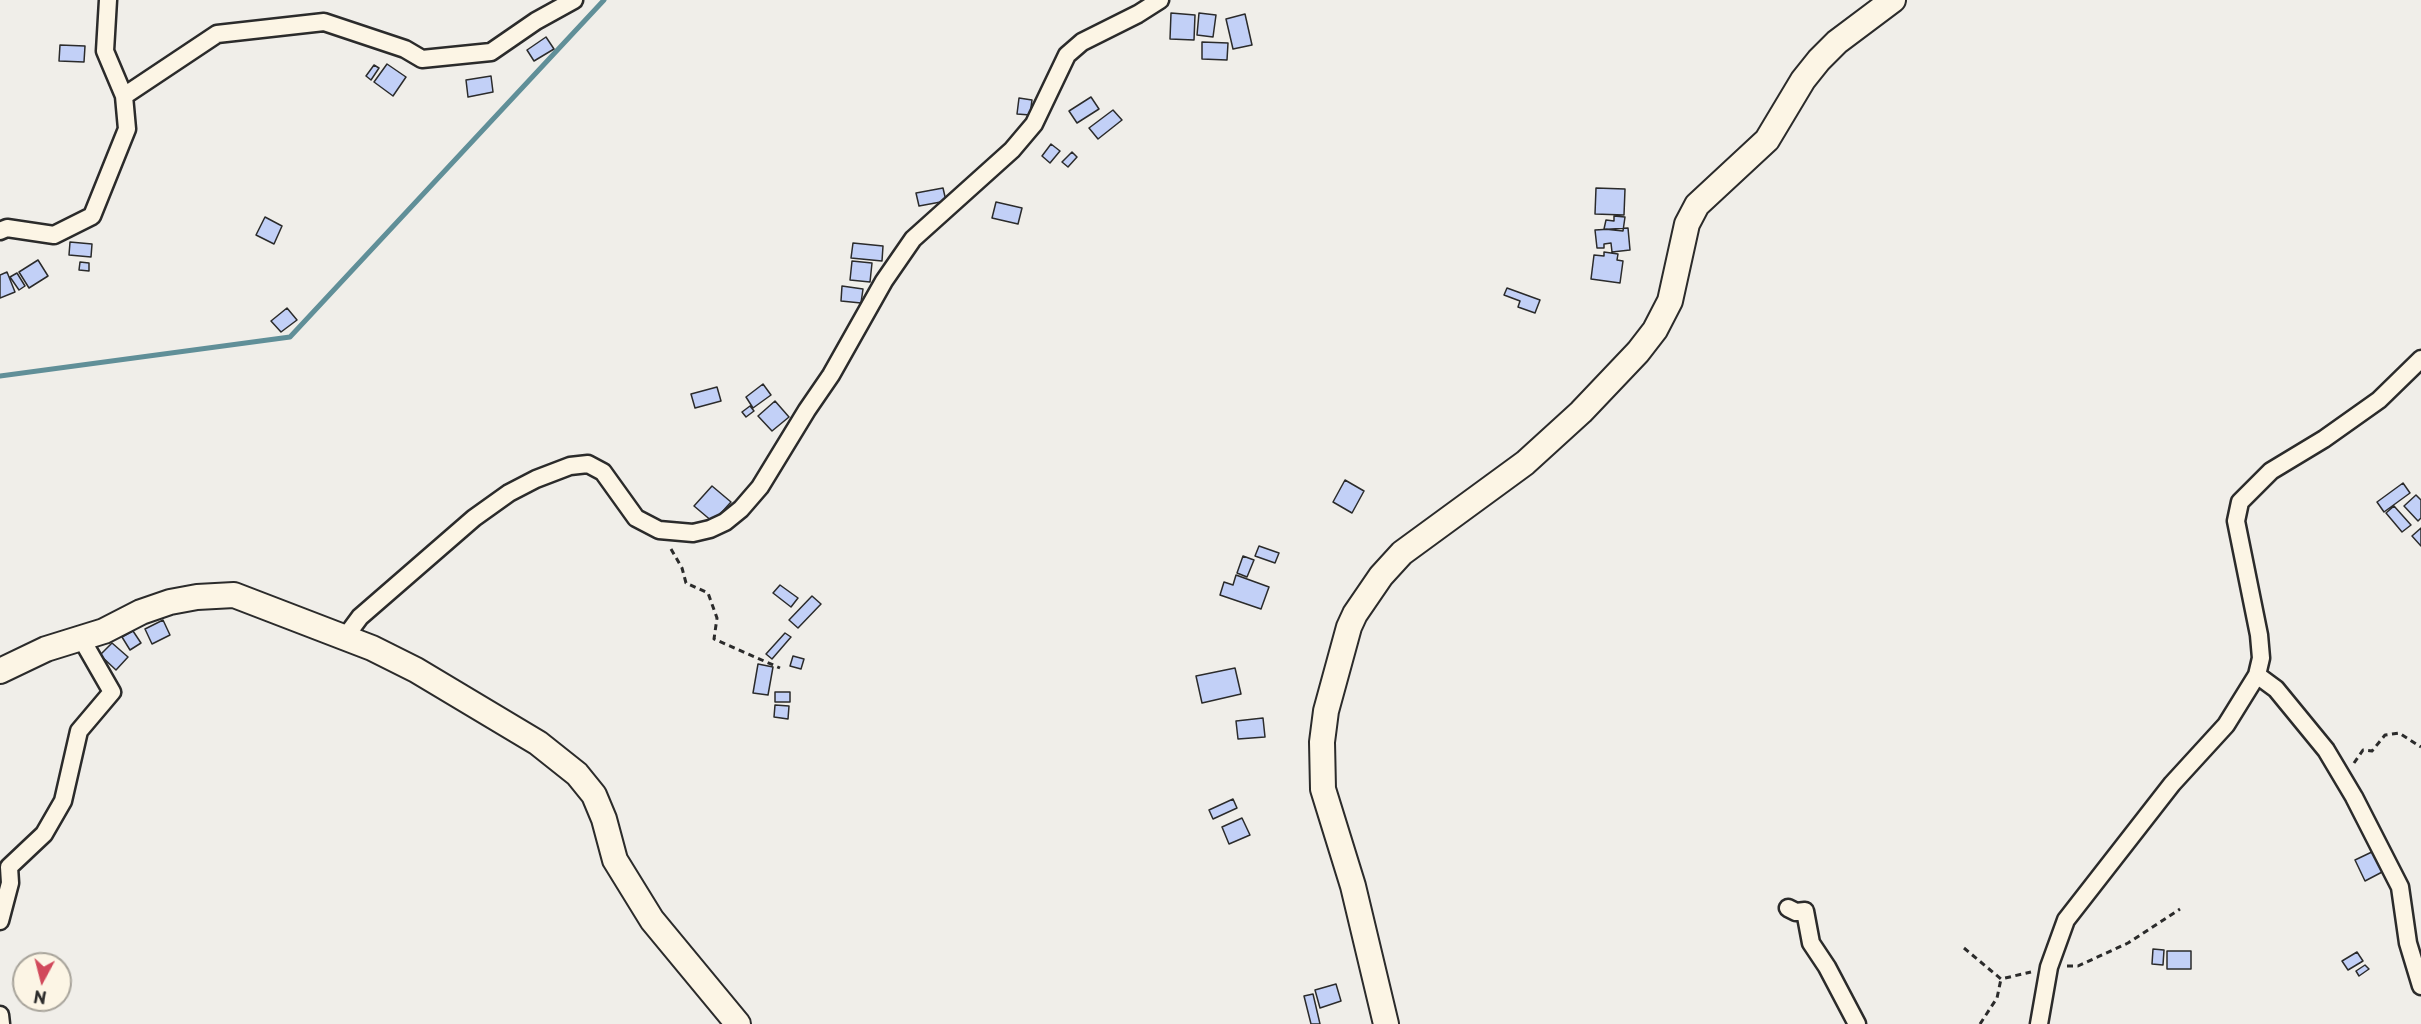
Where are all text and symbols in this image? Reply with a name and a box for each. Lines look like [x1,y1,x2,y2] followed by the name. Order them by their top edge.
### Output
[12,952,72,1012] north arrow
[32,985,48,1011] text: N

